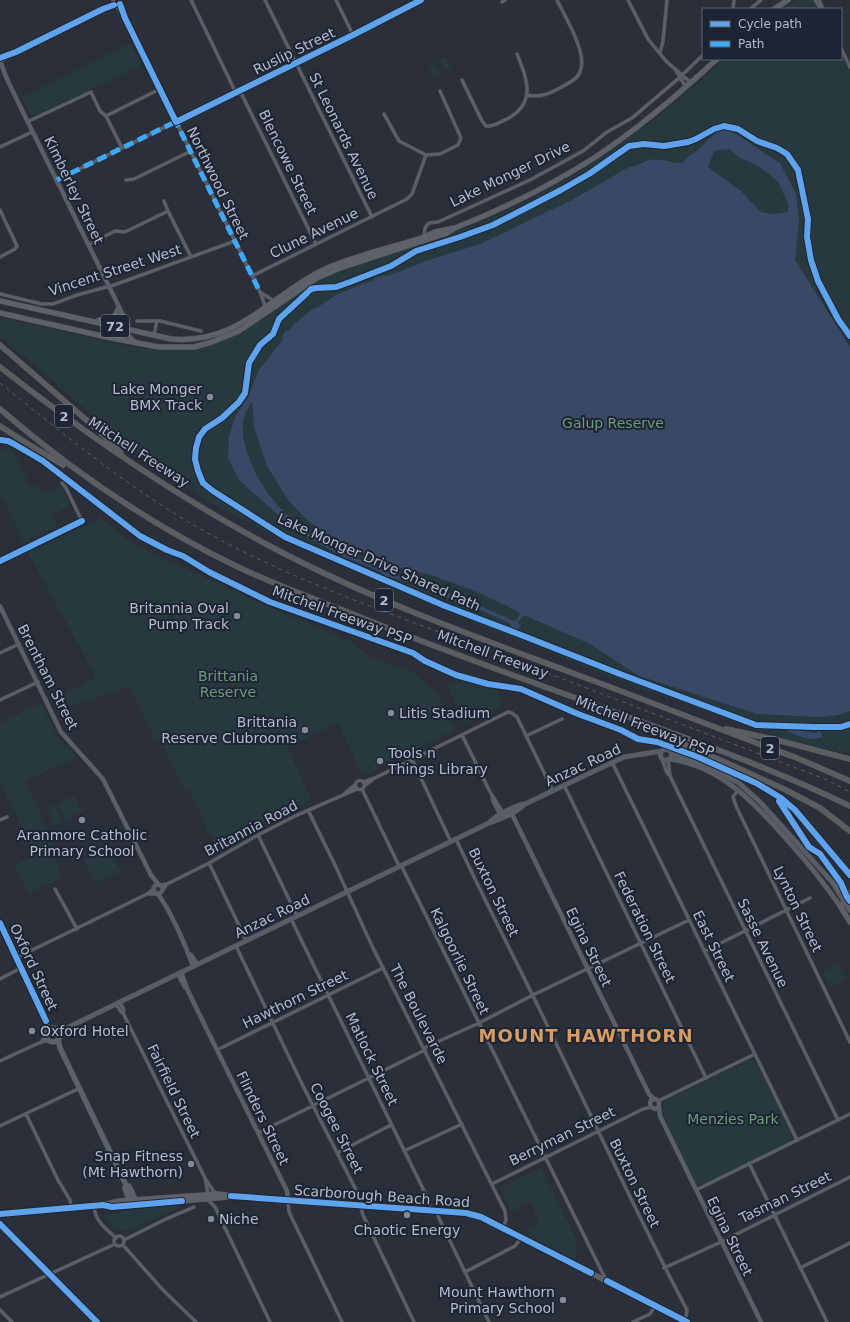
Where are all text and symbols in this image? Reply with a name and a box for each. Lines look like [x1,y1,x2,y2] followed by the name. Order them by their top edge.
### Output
[702,8,842,60] legend
[738,17,802,31] text: Cycle path
[251,24,338,78] street label: Ruslip Street
[738,37,764,51] text: Path
[306,70,382,202] street label: St Leonards Avenue
[256,107,320,217] street label: Blencowe Street
[184,124,253,243] street label: Northwood Street
[41,134,107,247] street label: Kimberley Street
[447,138,573,210] street label: Lake Monger Drive
[267,205,361,261] street label: Clune Avenue
[47,241,184,299] street label: Vincent Street West
[101,315,129,337] road number: 72
[112,381,203,413] place label: Lake Monger BMX Track
[205,392,215,402] marker: Lake Monger BMX Track
[55,405,73,427] road number: 2
[86,413,192,491] street label: Mitchell Freeway
[562,415,664,431] park label: Galup Reserve
[275,510,483,614] street label: Lake Monger Drive Shared Path
[270,582,414,648] street label: Mitchell Freeway PSP
[375,589,393,611] road number: 2
[129,600,230,632] place label: Britannia Oval Pump Track
[232,611,242,621] marker: Britannia Oval Pump Track
[15,622,82,733] street label: Brentham Street
[435,626,551,682] street label: Mitchell Freeway
[198,668,258,700] park label: Brittania Reserve
[573,692,717,760] street label: Mitchell Freeway PSP
[399,705,490,721] place label: Litis Stadium
[386,708,396,718] marker: Litis Stadium
[161,714,297,746] place label: Brittania Reserve Clubrooms
[300,725,310,735] marker: Brittania Reserve Clubrooms
[761,737,779,759] road number: 2
[543,740,623,790] street label: Anzac Road
[387,745,488,777] place label: Tools n Things Library
[375,756,385,766] marker: Tools n Things Library
[202,797,300,859] street label: Britannia Road
[77,815,87,825] marker: Aranmore Catholic Primary School
[17,827,147,859] place label: Aranmore Catholic Primary School
[466,845,523,939] street label: Buxton Street
[770,863,826,955] street label: Lynton Street
[611,869,679,986] street label: Federation Street
[232,891,312,941] street label: Anzac Road
[735,896,791,990] street label: Sasse Avenue
[427,905,493,1017] street label: Kalgoorlie Street
[563,905,615,990] street label: Egina Street
[690,908,738,985] street label: East Street
[7,921,61,1014] street label: Oxford Street
[386,961,451,1067] street label: The Boulevarde
[240,966,351,1031] street label: Hawthorn Street
[343,1010,402,1109] street label: Matlock Street
[40,1023,129,1039] place label: Oxford Hotel
[478,1025,694,1046] district label: MOUNT HAWTHORN
[27,1026,37,1036] marker: Oxford Hotel
[144,1042,204,1141] street label: Fairfield Street
[233,1069,293,1168] street label: Flinders Street
[307,1080,367,1177] street label: Coogee Street
[506,1103,618,1169] street label: Berryman Street
[687,1111,780,1127] park label: Menzies Park
[607,1136,664,1230] street label: Buxton Street
[82,1148,183,1180] place label: Snap Fitness (Mt Hawthorn)
[186,1159,196,1169] marker: Snap Fitness (Mt Hawthorn)
[736,1168,834,1227] street label: Tasman Street
[293,1182,471,1210] street label: Scarborough Beach Road
[704,1194,756,1279] street label: Egina Street
[402,1210,412,1220] marker: Chaotic Energy
[219,1211,259,1227] place label: Niche
[206,1214,216,1224] marker: Niche
[354,1222,460,1238] place label: Chaotic Energy
[439,1284,555,1316] place label: Mount Hawthorn Primary School
[558,1295,568,1305] marker: Mount Hawthorn Primary School

